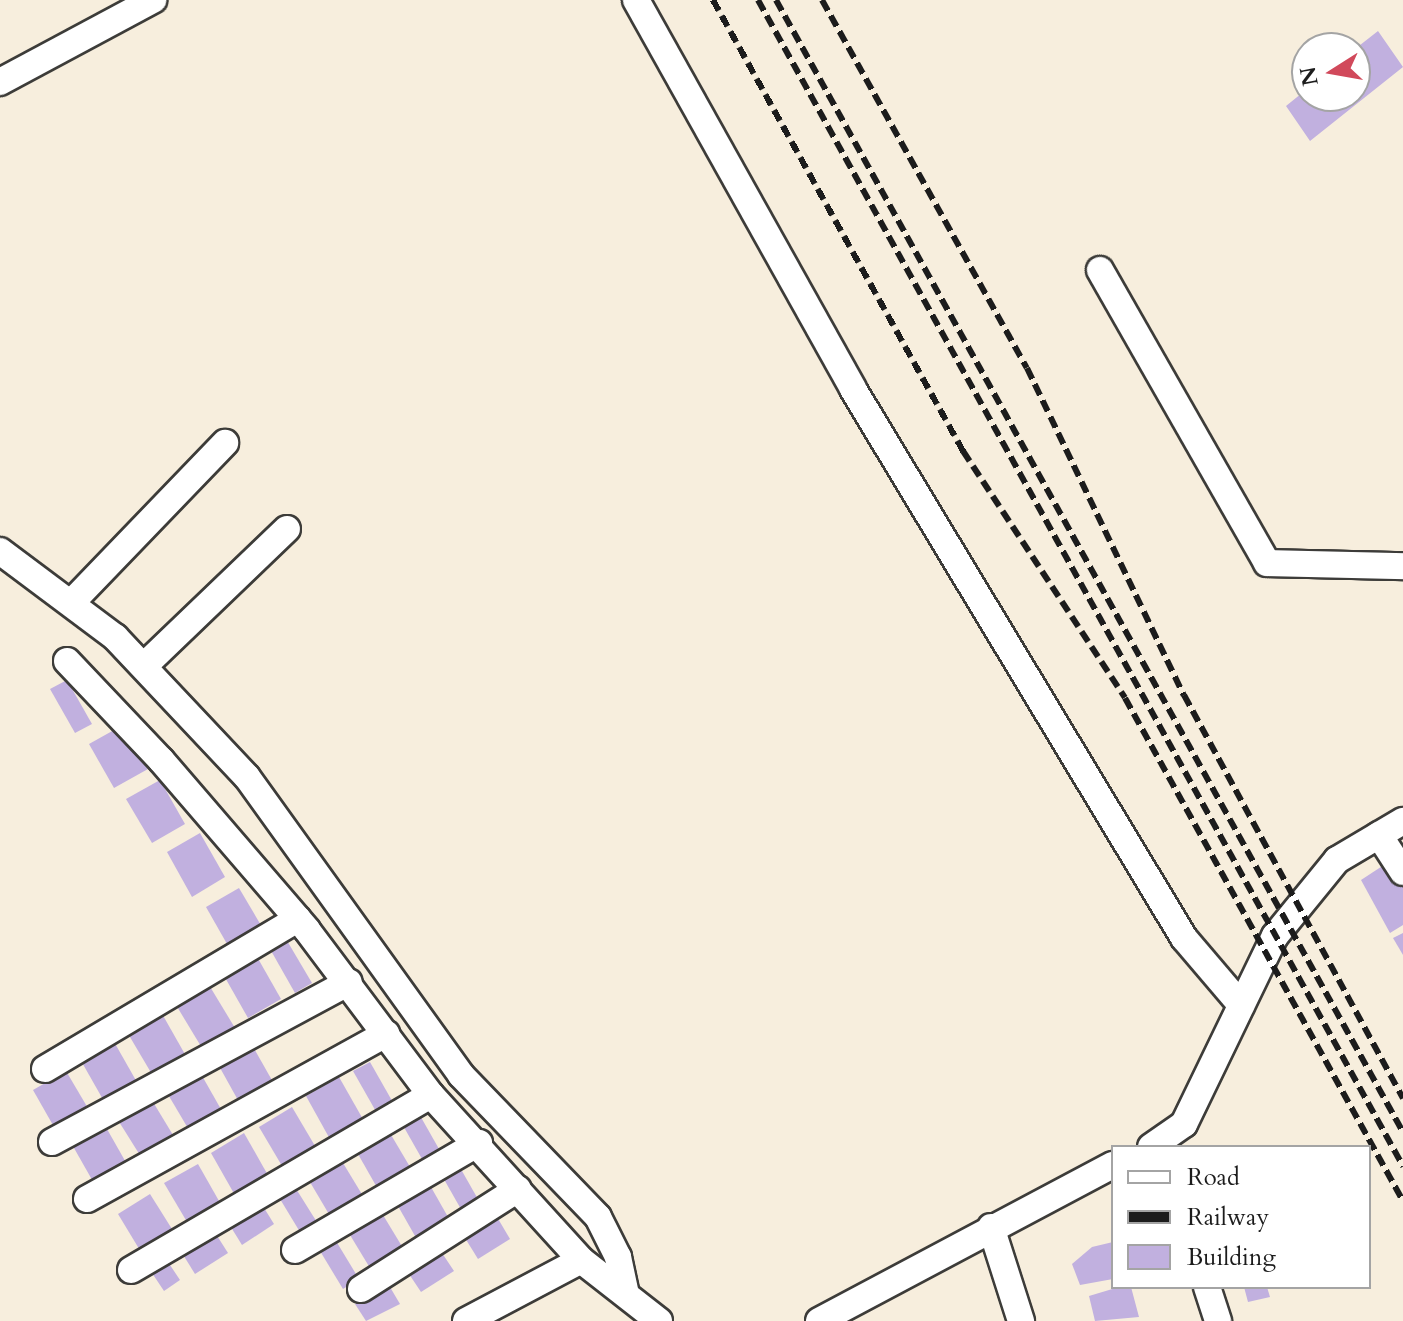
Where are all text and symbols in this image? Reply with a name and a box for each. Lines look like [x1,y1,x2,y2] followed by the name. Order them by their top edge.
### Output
[1291,32,1371,112] north arrow
[1293,64,1326,88] text: N
[1111,1145,1371,1289] legend
[1187,1161,1240,1194] text: Road
[1187,1201,1269,1234] text: Railway
[1187,1241,1276,1274] text: Building

